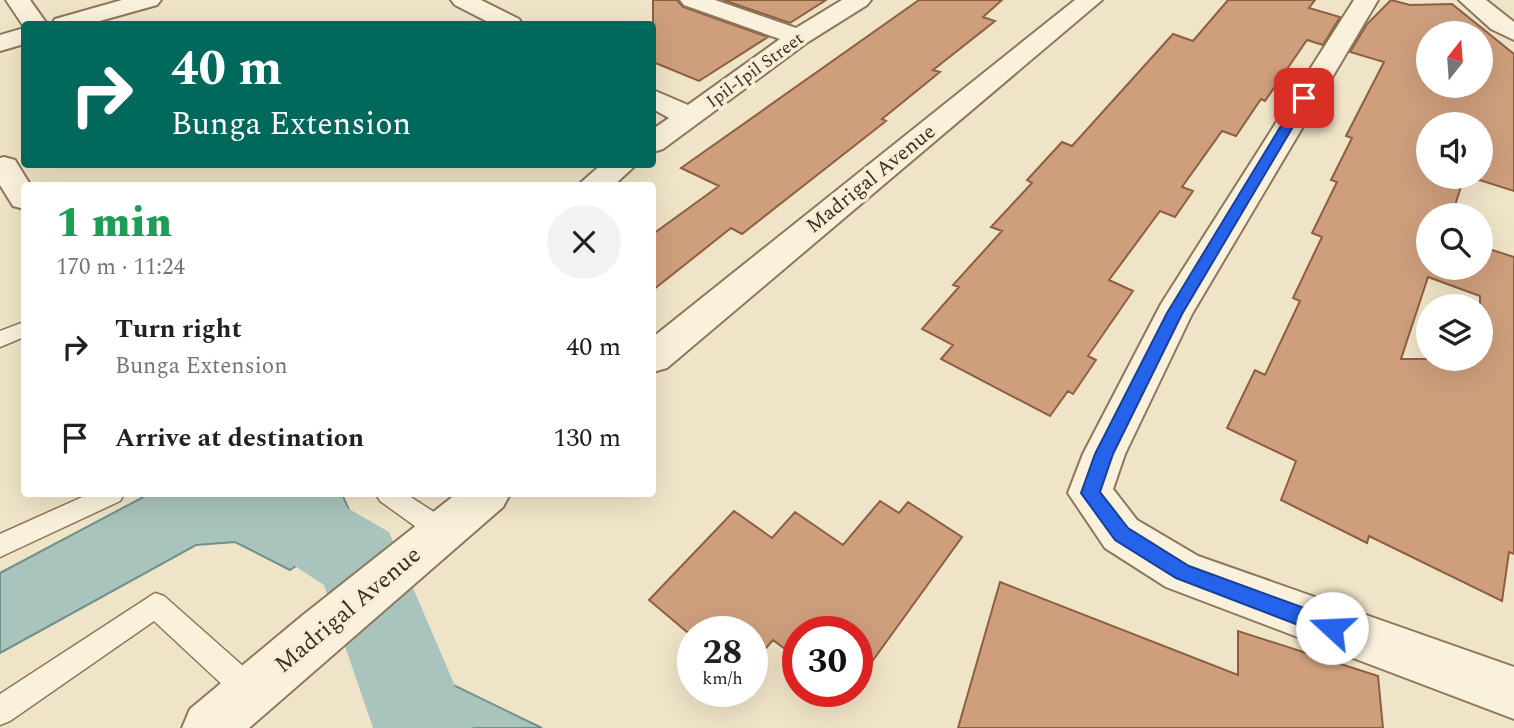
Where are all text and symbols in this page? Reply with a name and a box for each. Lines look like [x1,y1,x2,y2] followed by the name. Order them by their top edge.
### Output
[1416,21,1493,98] north arrow
[1416,21,1493,371] map controls
[701,25,809,115] street label: Ipil-Ipil Street
[171,32,282,107] text: 40 m
[56,49,147,140] icon: right
[1274,68,1334,128] pin
[1285,79,1323,117] icon: arrive
[171,100,411,149] text: Bunga Extension
[1416,112,1493,189] button: sound
[799,116,943,242] street label: Madrigal Avenue
[56,192,172,255] text: 1 min
[1416,203,1493,280] button: search
[547,205,621,279] button: close
[56,250,185,285] text: 170 m · 11:24
[1416,294,1493,371] button: layers
[115,309,242,349] text: Turn right
[566,327,621,367] text: 40 m
[56,328,94,366] icon: right
[115,349,288,384] text: Bunga Extension
[115,418,364,458] text: Arrive at destination
[553,418,621,458] text: 130 m
[56,419,94,457] icon: arrive
[267,538,429,682] street label: Madrigal Avenue
[1295,591,1369,665] position arrow
[782,616,873,707] speed limit sign: 30
[703,626,742,679] text: 28
[702,665,743,692] text: km/h

